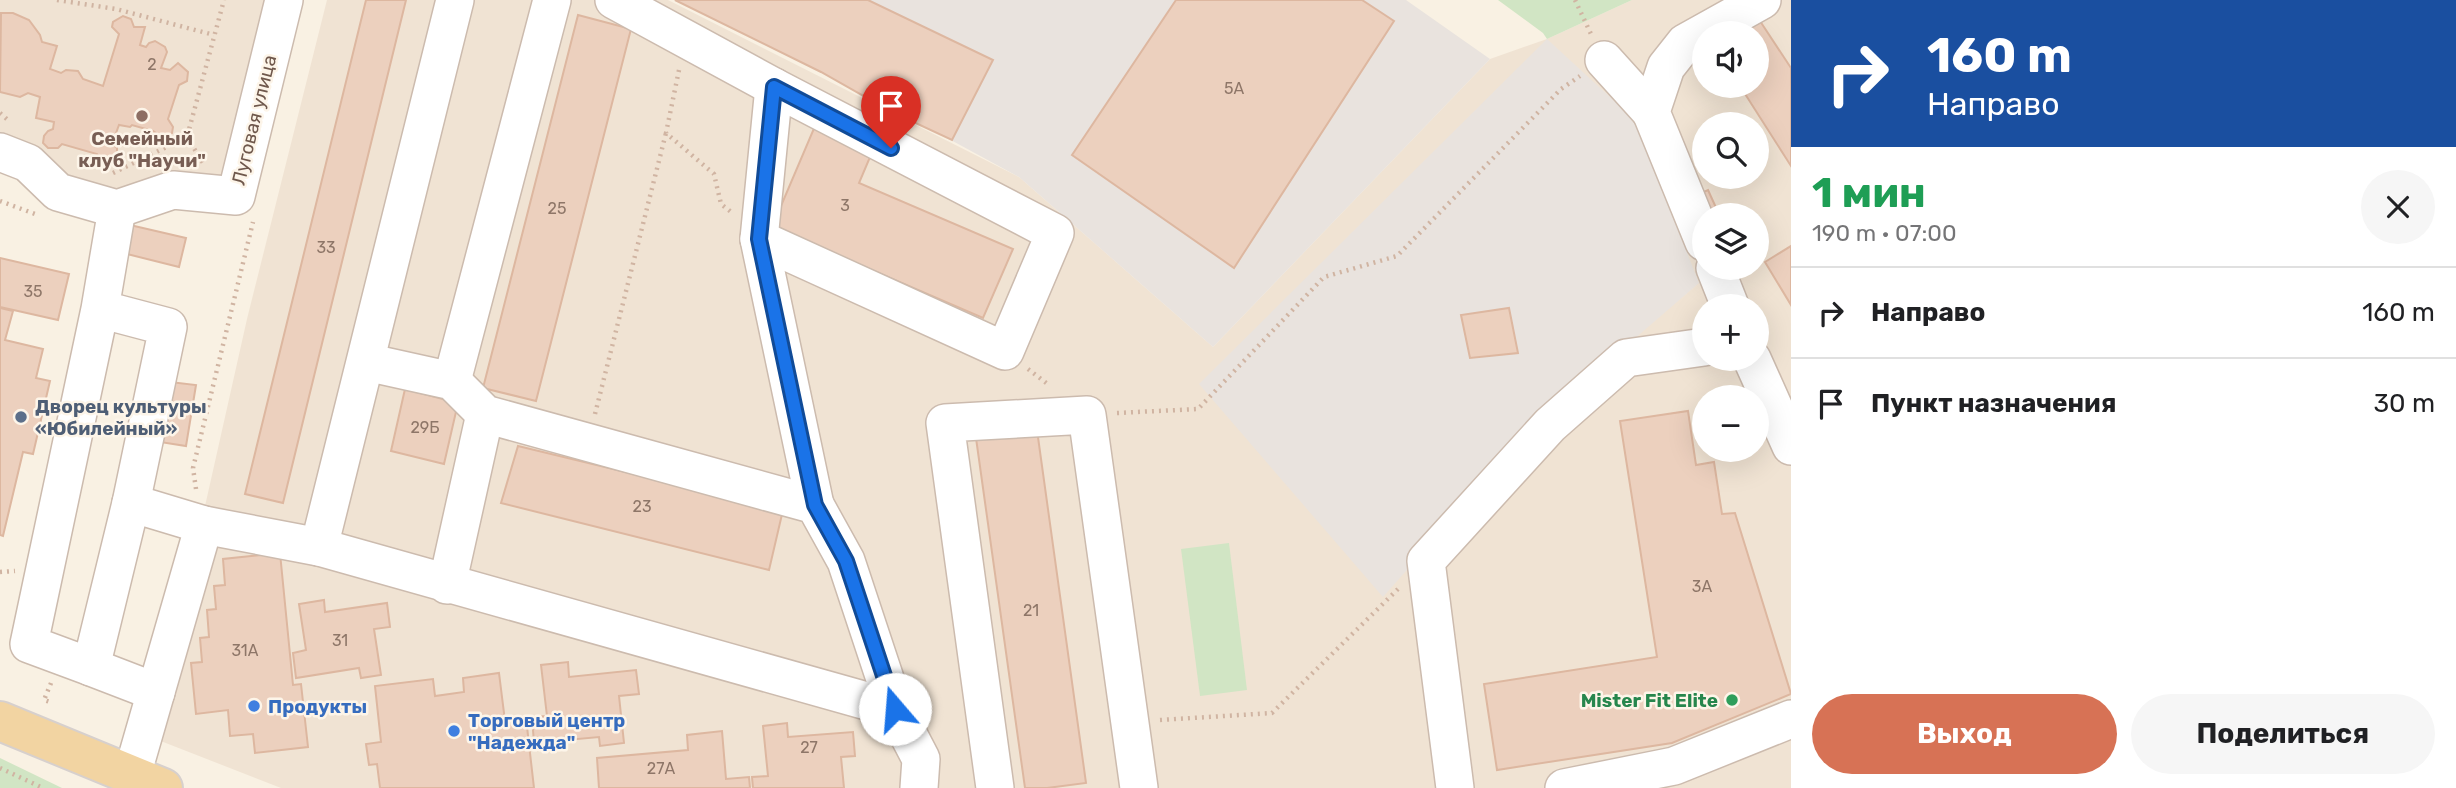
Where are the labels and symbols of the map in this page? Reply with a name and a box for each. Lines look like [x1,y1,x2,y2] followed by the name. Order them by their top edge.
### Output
[227,52,281,188] street label: Луговая улица
[147,55,157,74] house number: 2
[861,76,921,148] pin
[1224,79,1244,98] house number: 5А
[134,108,150,124] marker: Семейный клуб "Научи"
[78,127,206,172] place label: Семейный клуб "Научи"
[840,196,850,215] house number: 3
[548,199,566,218] house number: 25
[316,238,336,257] house number: 33
[23,282,43,301] house number: 35
[35,395,207,440] place label: Дворец культуры «Юбилейный»
[13,409,29,425] marker: Дворец культуры «Юбилейный»
[410,418,440,437] house number: 29Б
[632,497,652,516] house number: 23
[1692,577,1712,596] house number: 3А
[1023,601,1039,620] house number: 21
[332,631,348,650] house number: 31
[232,641,259,660] house number: 31А
[858,672,932,746] position arrow
[1581,689,1718,712] place label: Mister Fit Elite
[1724,692,1740,708] marker: Mister Fit Elite
[268,695,367,718] place label: Продукты
[246,698,262,714] marker: Продукты
[468,709,625,754] place label: Торговый центр "Надежда"
[446,723,462,739] marker: Торговый центр "Надежда"
[800,738,818,757] house number: 27
[647,759,675,778] house number: 27А

